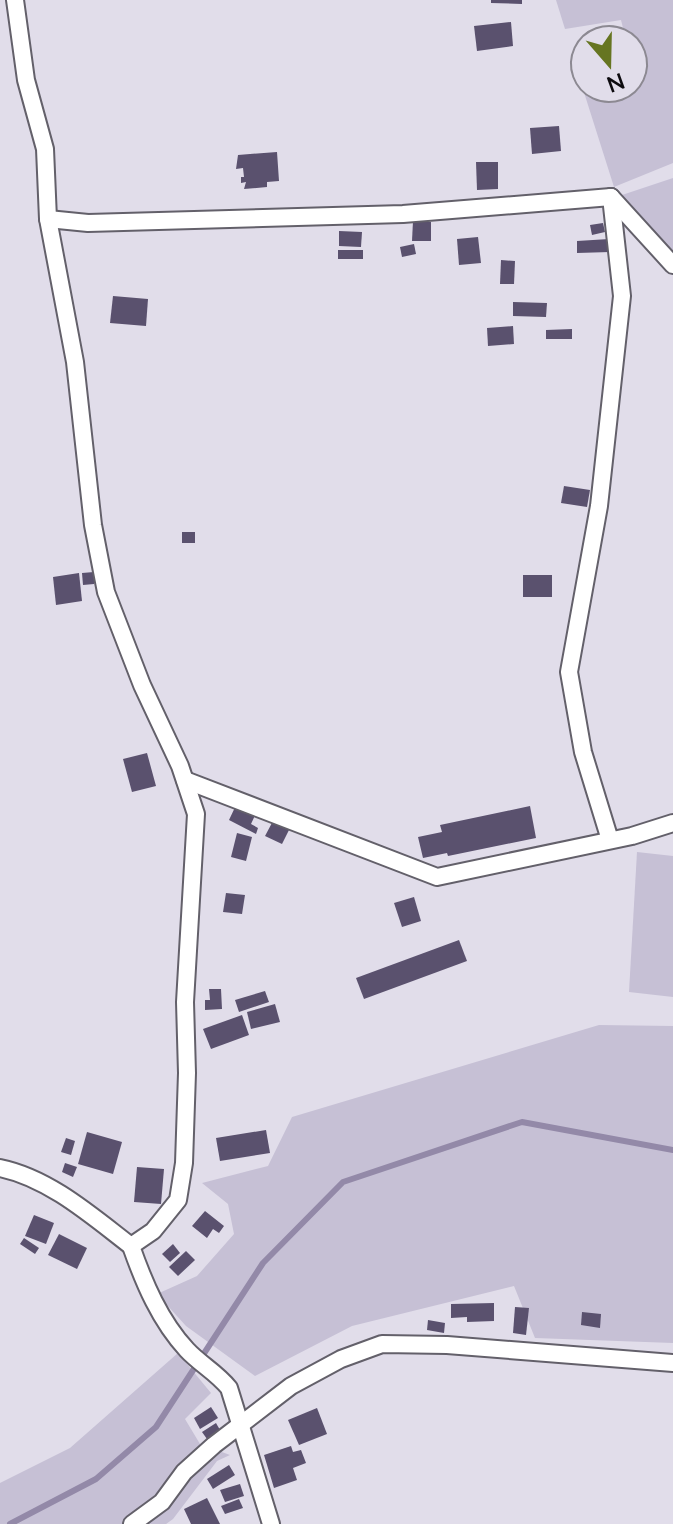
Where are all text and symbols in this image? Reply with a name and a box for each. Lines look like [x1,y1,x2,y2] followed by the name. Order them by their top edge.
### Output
[569,24,649,104] north arrow
[603,68,629,99] text: N

